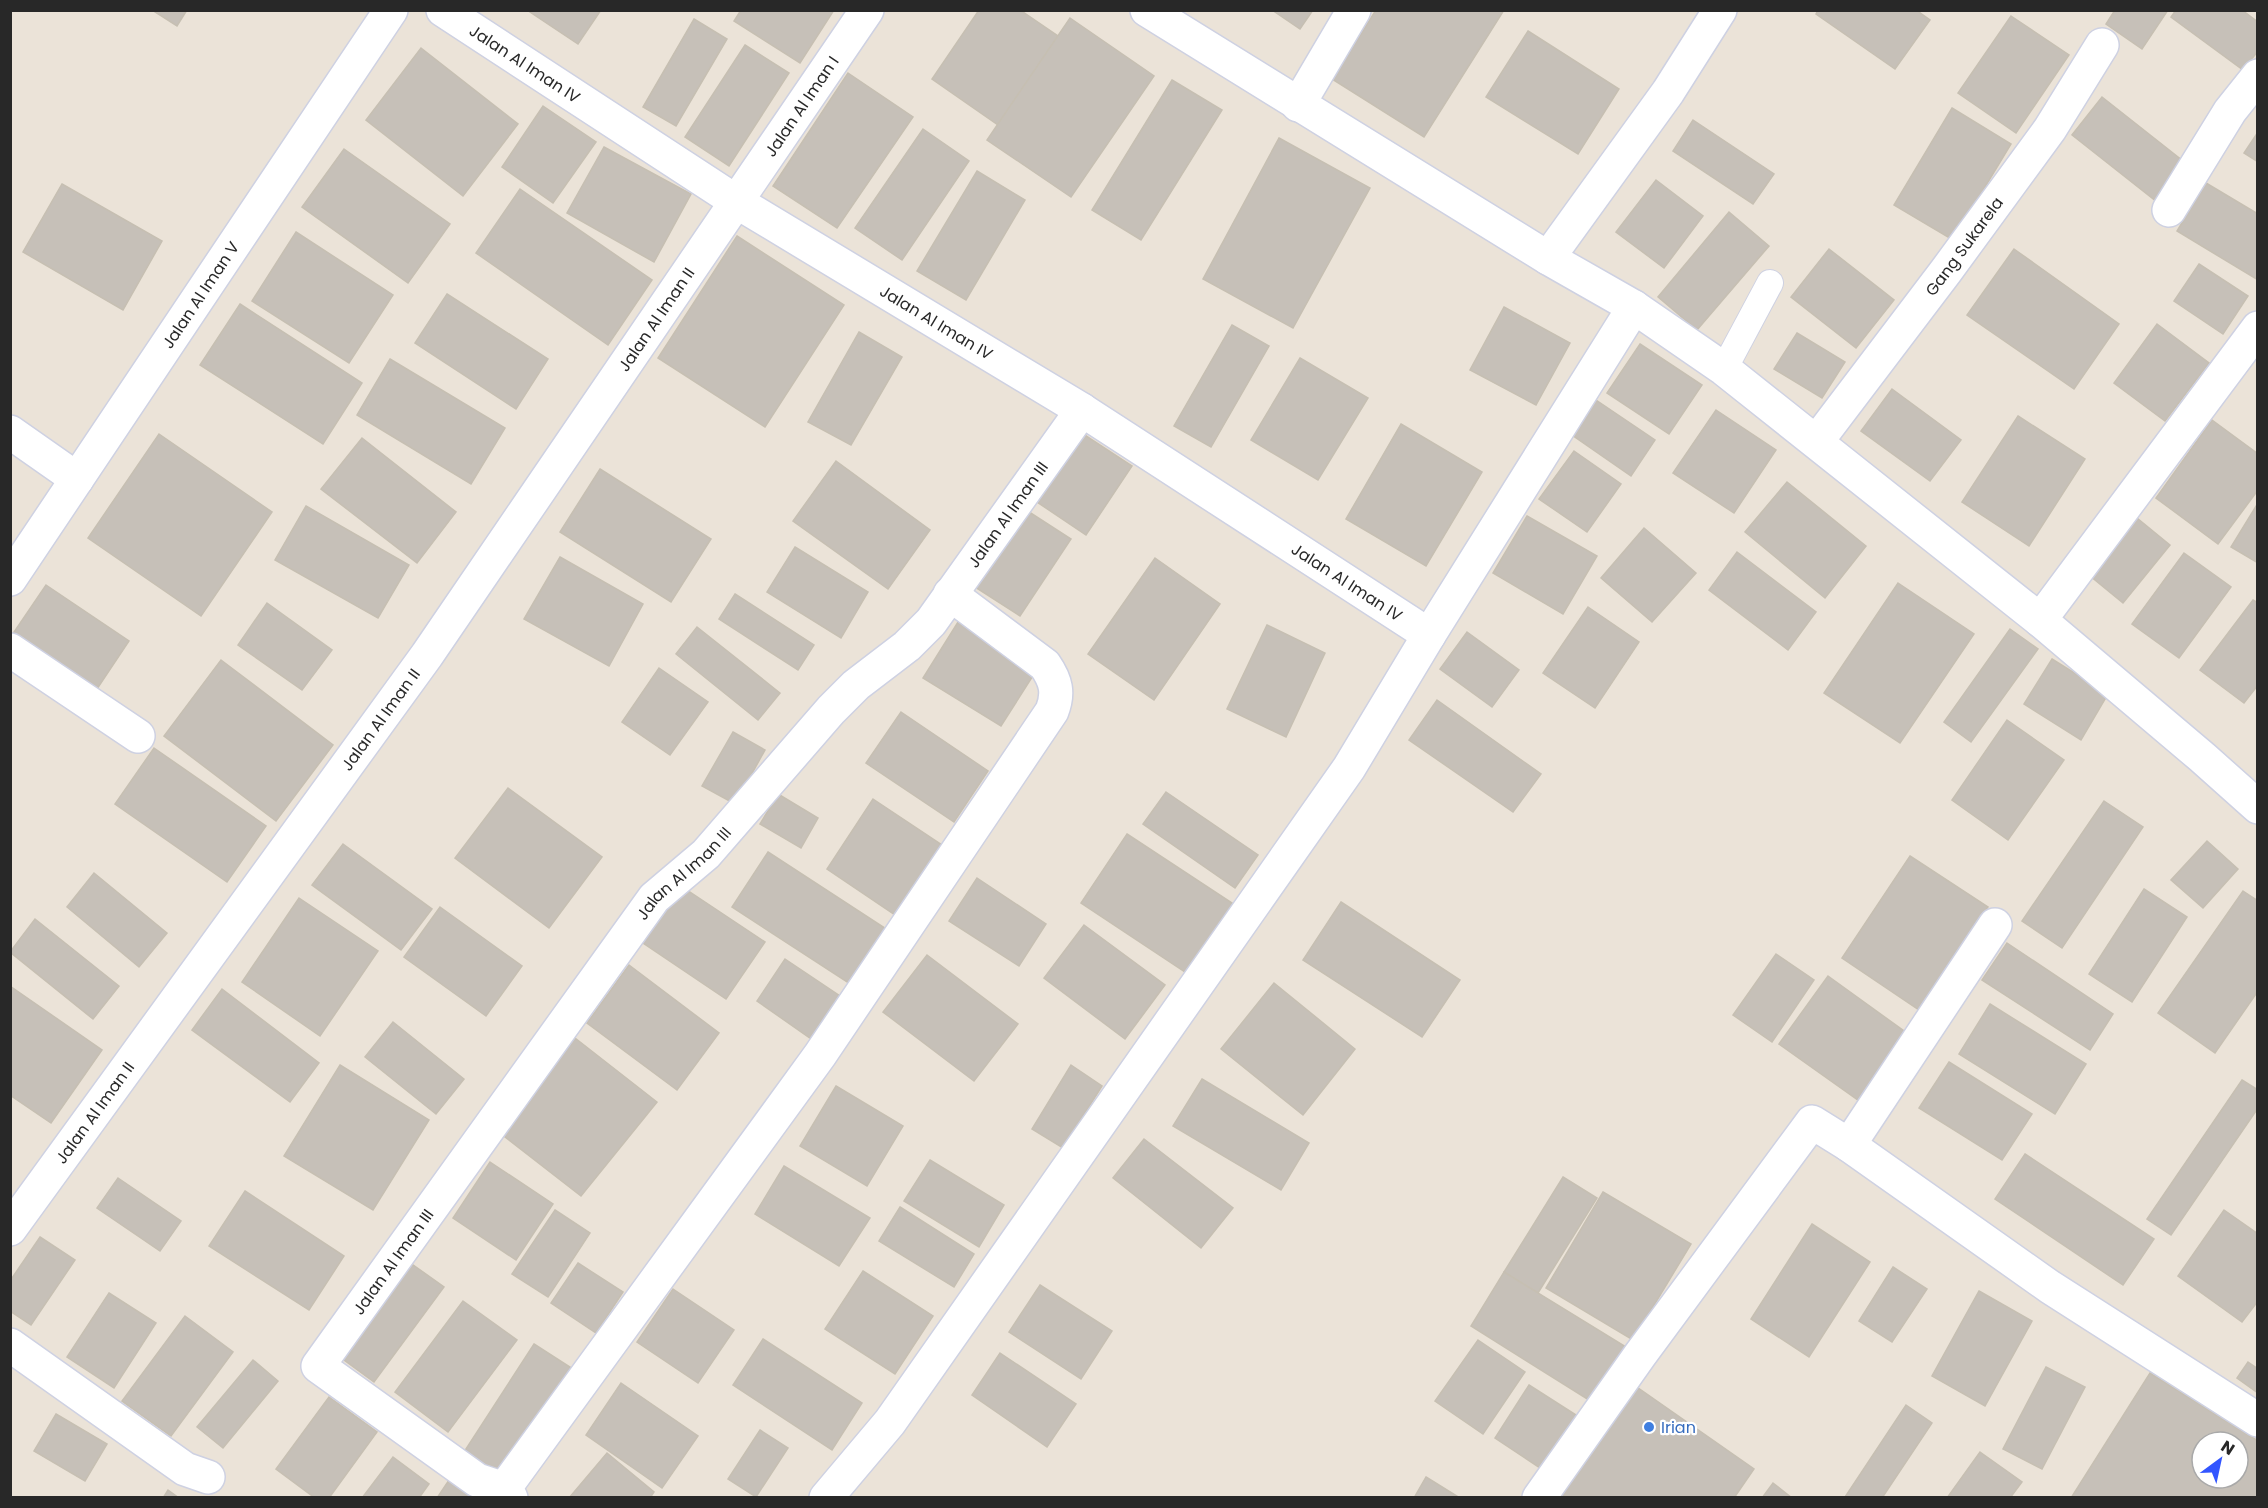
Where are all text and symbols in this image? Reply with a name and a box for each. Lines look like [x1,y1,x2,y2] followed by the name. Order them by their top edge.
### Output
[465,19,585,109] street label: Jalan Al Iman IV
[759,51,844,161] street label: Jalan Al Iman I
[1920,192,2009,301] street label: Gang Sukarela
[157,237,245,353] street label: Jalan Al Iman V
[613,263,700,376] street label: Jalan Al Iman II
[875,280,997,366] street label: Jalan Al Iman IV
[962,457,1054,572] street label: Jalan Al Iman III
[1287,538,1407,627] street label: Jalan Al Iman IV
[336,664,426,775] street label: Jalan Al Iman II
[631,822,737,925] street label: Jalan Al Iman III
[50,1057,140,1169] street label: Jalan Al Iman II
[347,1204,439,1319] street label: Jalan Al Iman III
[1661,1416,1696,1439] place label: Irian
[1642,1420,1656,1434] marker: Irian
[2190,1430,2250,1490] north arrow
[2217,1435,2239,1461] text: N

